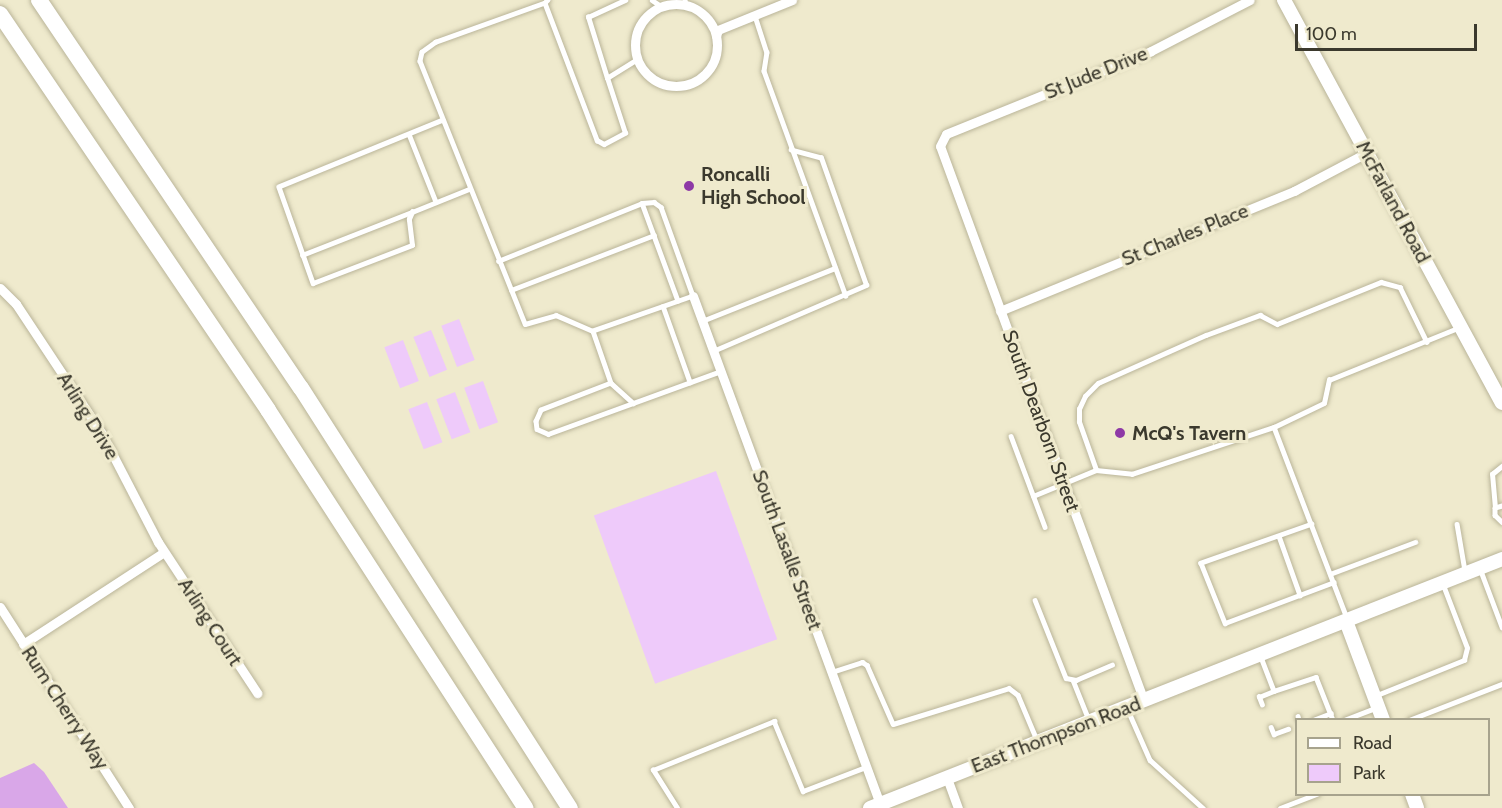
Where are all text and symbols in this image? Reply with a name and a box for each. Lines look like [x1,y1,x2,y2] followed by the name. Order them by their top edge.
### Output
[1298,12,1480,50] scale bar
[1306,23,1357,45] text: 100 m
[1041,42,1151,104] street label: St Jude Drive
[1351,137,1435,267] street label: McFarland Road
[701,162,806,209] place label: Roncalli High School
[682,179,696,193] marker: Roncalli High School
[1118,199,1252,271] street label: St Charles Place
[997,327,1085,515] street label: South Dearborn Street
[52,368,124,464] street label: Arling Drive
[1132,421,1246,445] place label: McQ's Tavern
[1113,426,1127,440] marker: McQ's Tavern
[747,467,827,633] street label: South Lasalle Street
[173,574,247,670] street label: Arling Court
[16,642,114,774] street label: Rum Cherry Way
[968,692,1144,778] street label: East Thompson Road
[1295,718,1490,796] legend
[1353,732,1392,754] text: Road
[1353,762,1385,784] text: Park

